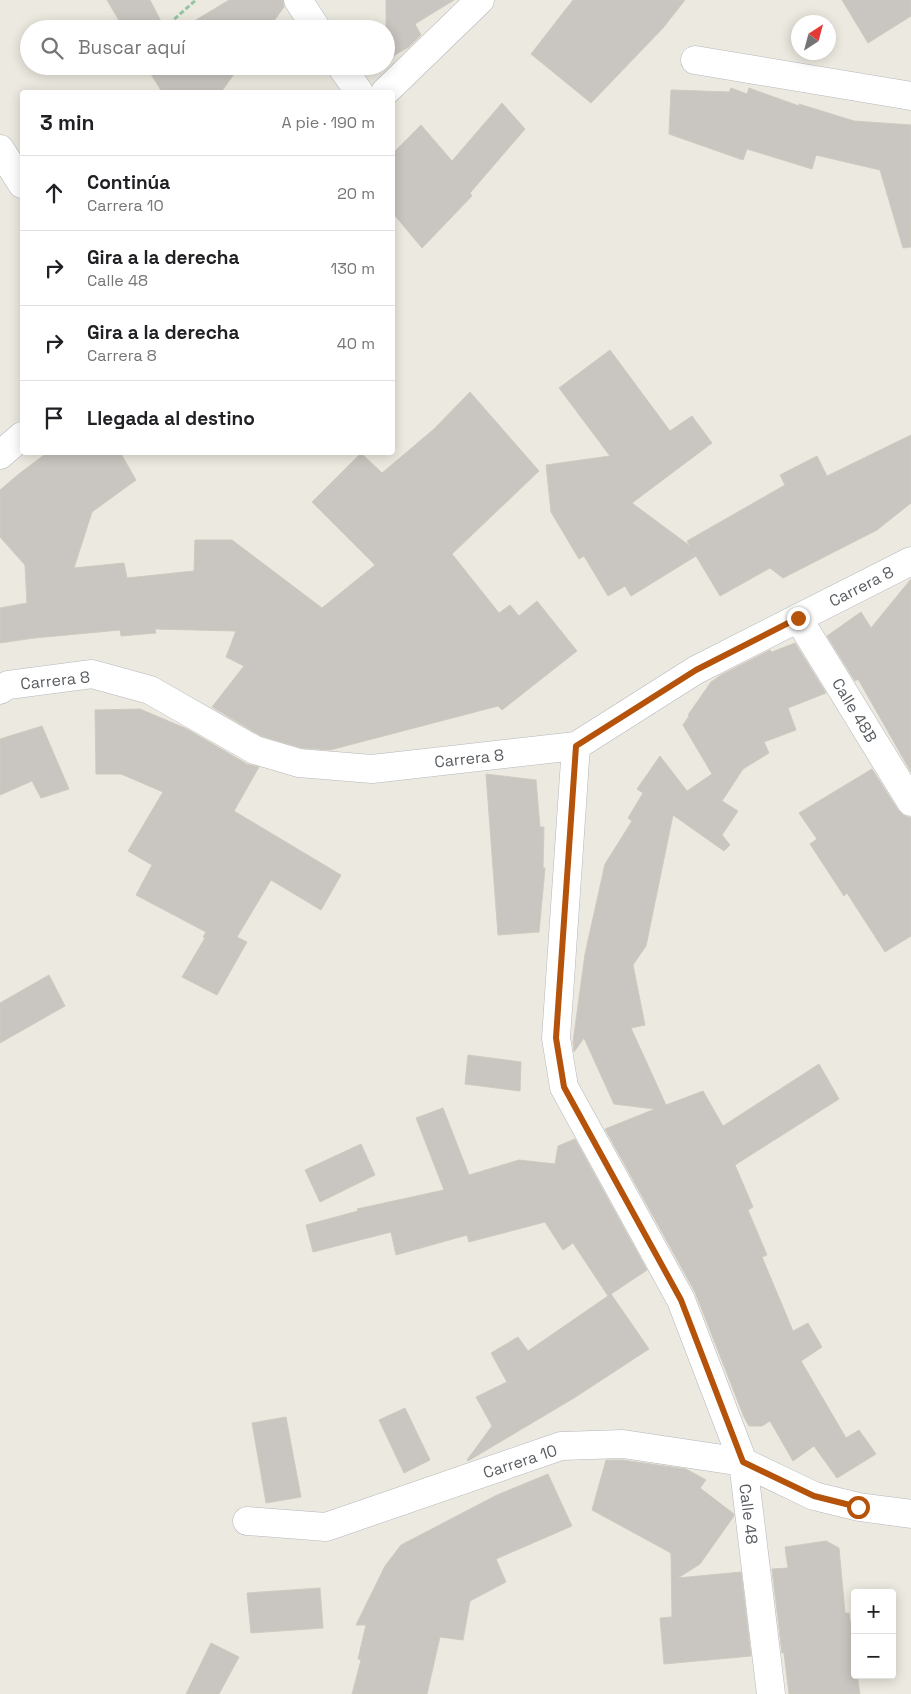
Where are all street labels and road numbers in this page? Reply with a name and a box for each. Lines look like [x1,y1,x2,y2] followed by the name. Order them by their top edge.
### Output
[825,561,897,612] street label: Carrera 8
[19,666,91,695] street label: Carrera 8
[827,674,882,746] street label: Calle 48B
[433,744,505,773] street label: Carrera 8
[480,1440,560,1483] street label: Carrera 10
[734,1483,763,1546] street label: Calle 48

